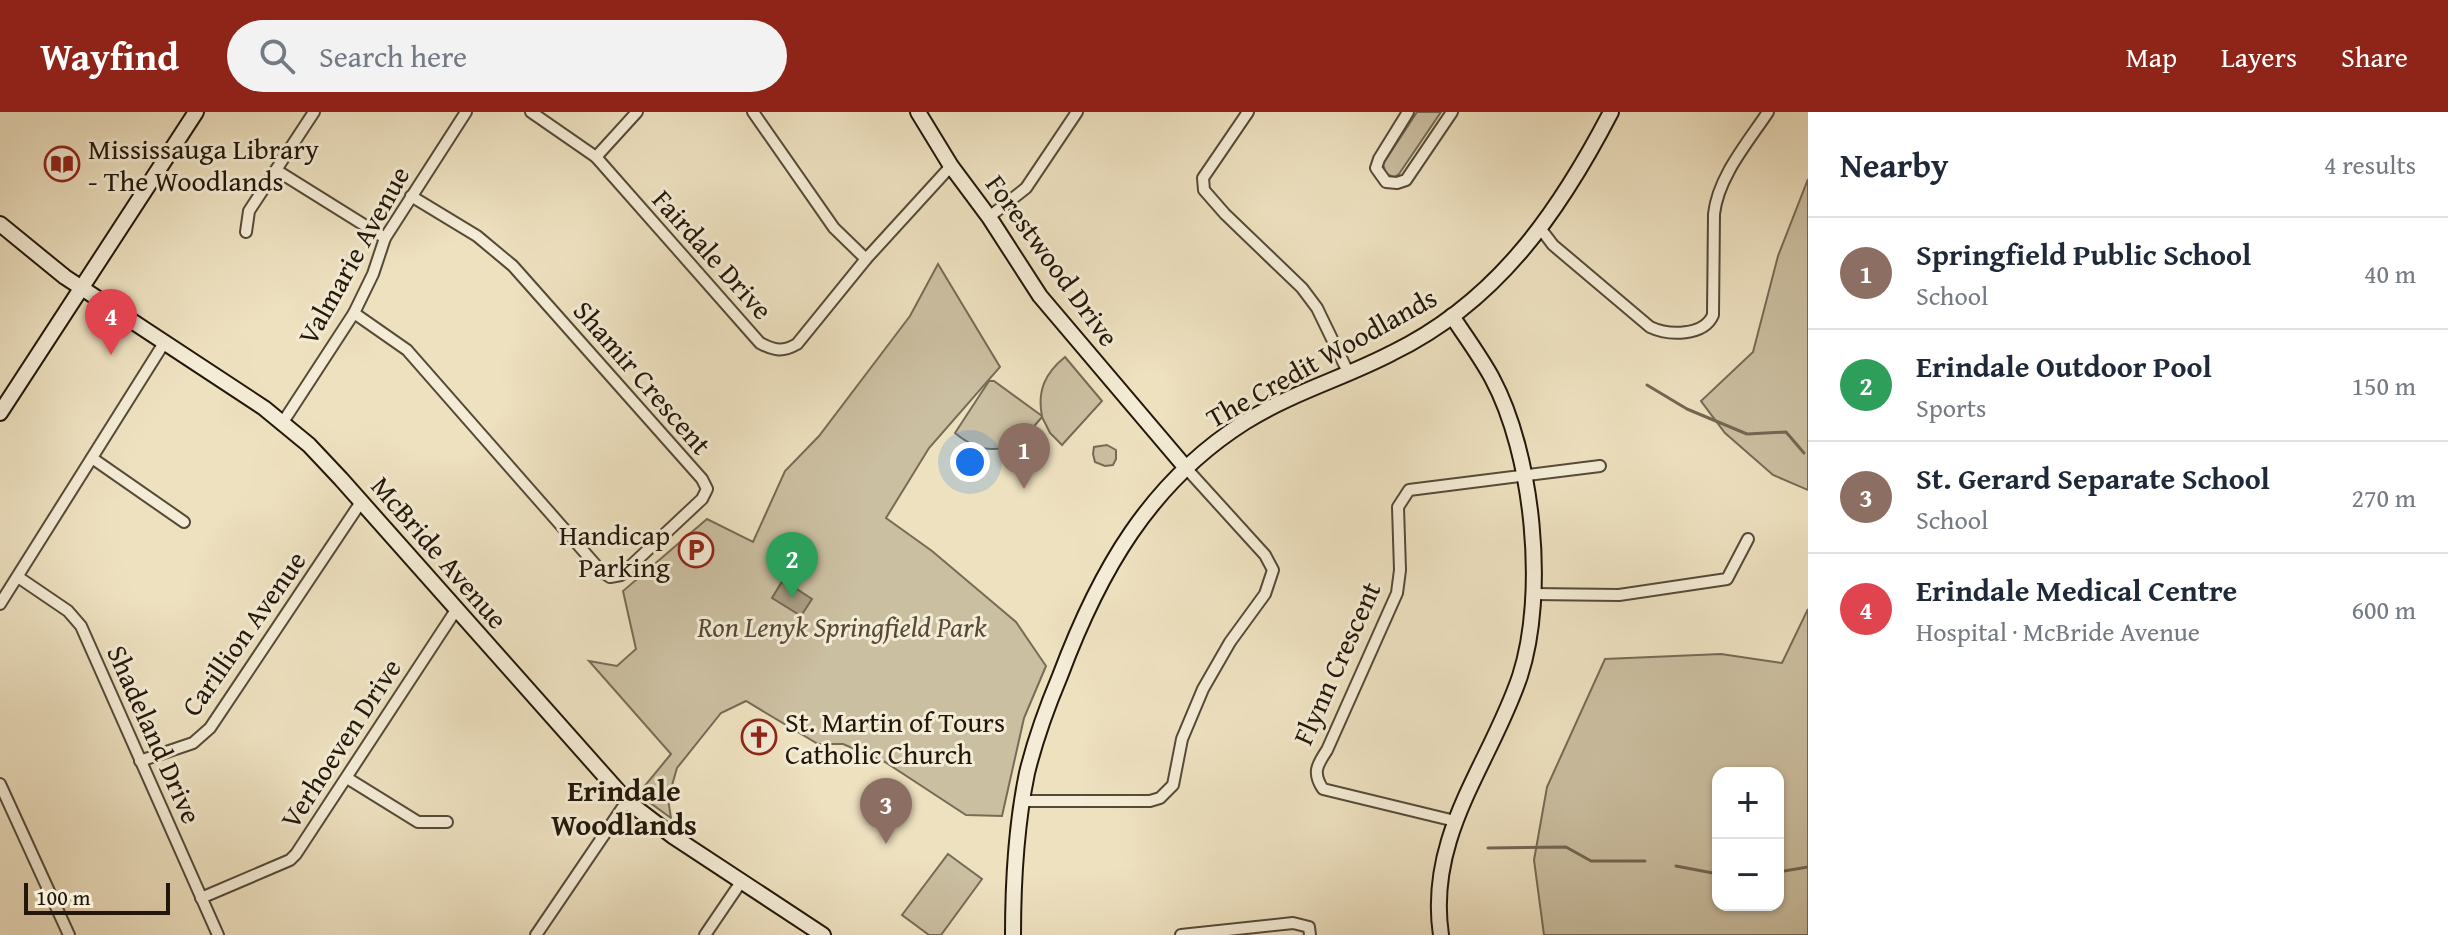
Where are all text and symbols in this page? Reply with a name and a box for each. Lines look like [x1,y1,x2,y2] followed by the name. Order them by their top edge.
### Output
[227,20,787,92] search box
[40,28,179,84] text: Wayfind
[255,34,299,78] icon: search
[319,34,467,78] text: Search here
[2126,36,2177,77] text: Map
[2221,36,2297,77] text: Layers
[2341,36,2408,77] text: Share
[88,128,319,201] place label: Mississauga Library - The Woodlands
[1840,140,1949,189] text: Nearby
[43,145,81,183] library icon: Mississauga Library - The Woodlands
[2324,145,2416,184] text: 4 results
[287,158,419,352] street label: Valmarie Avenue
[976,165,1130,355] street label: Forestwood Drive
[643,180,783,328] street label: Fairdale Drive
[1916,232,2251,276] text: Springfield Public School
[1859,254,1873,293] text: 1
[2364,254,2416,293] text: 40 m
[1198,276,1444,438] street label: The Credit Woodlands
[1916,276,1988,315] text: School
[85,289,137,355] pin: 4
[564,291,722,463] street label: Shamir Crescent
[1916,344,2212,388] text: Erindale Outdoor Pool
[1859,366,1873,405] text: 2
[2351,366,2416,405] text: 150 m
[1916,388,1986,427] text: Sports
[998,423,1050,489] pin: 1
[950,442,990,482] your location
[1916,456,2270,500] text: St. Gerard Separate School
[362,466,518,638] street label: McBride Avenue
[1859,478,1873,517] text: 3
[2351,478,2416,517] text: 270 m
[1916,500,1988,539] text: School
[559,514,670,587] place label: Handicap Parking
[677,531,715,569] parking icon: Handicap Parking
[766,532,818,598] pin: 2
[171,542,315,724] street label: Carillion Avenue
[1916,568,2237,612] text: Erindale Medical Centre
[1282,575,1390,751] street label: Flynn Crescent
[1859,590,1873,629] text: 4
[2351,590,2416,629] text: 600 m
[697,606,987,647] park label: Ron Lenyk Springfield Park
[1916,612,2200,651] text: Hospital · McBride Avenue
[97,638,213,830] street label: Shadeland Drive
[270,650,410,836] street label: Verhoeven Drive
[785,701,1005,774] place label: St. Martin of Tours Catholic Church
[740,718,778,756] church icon: St. Martin of Tours Catholic Church
[1712,767,1784,911] map controls
[1712,767,1784,839] button: +
[551,768,697,846] district label: Erindale Woodlands
[860,778,912,844] pin: 3
[1712,839,1784,911] button: −
[24,879,170,915] scale bar
[36,881,91,913] text: 100 m

